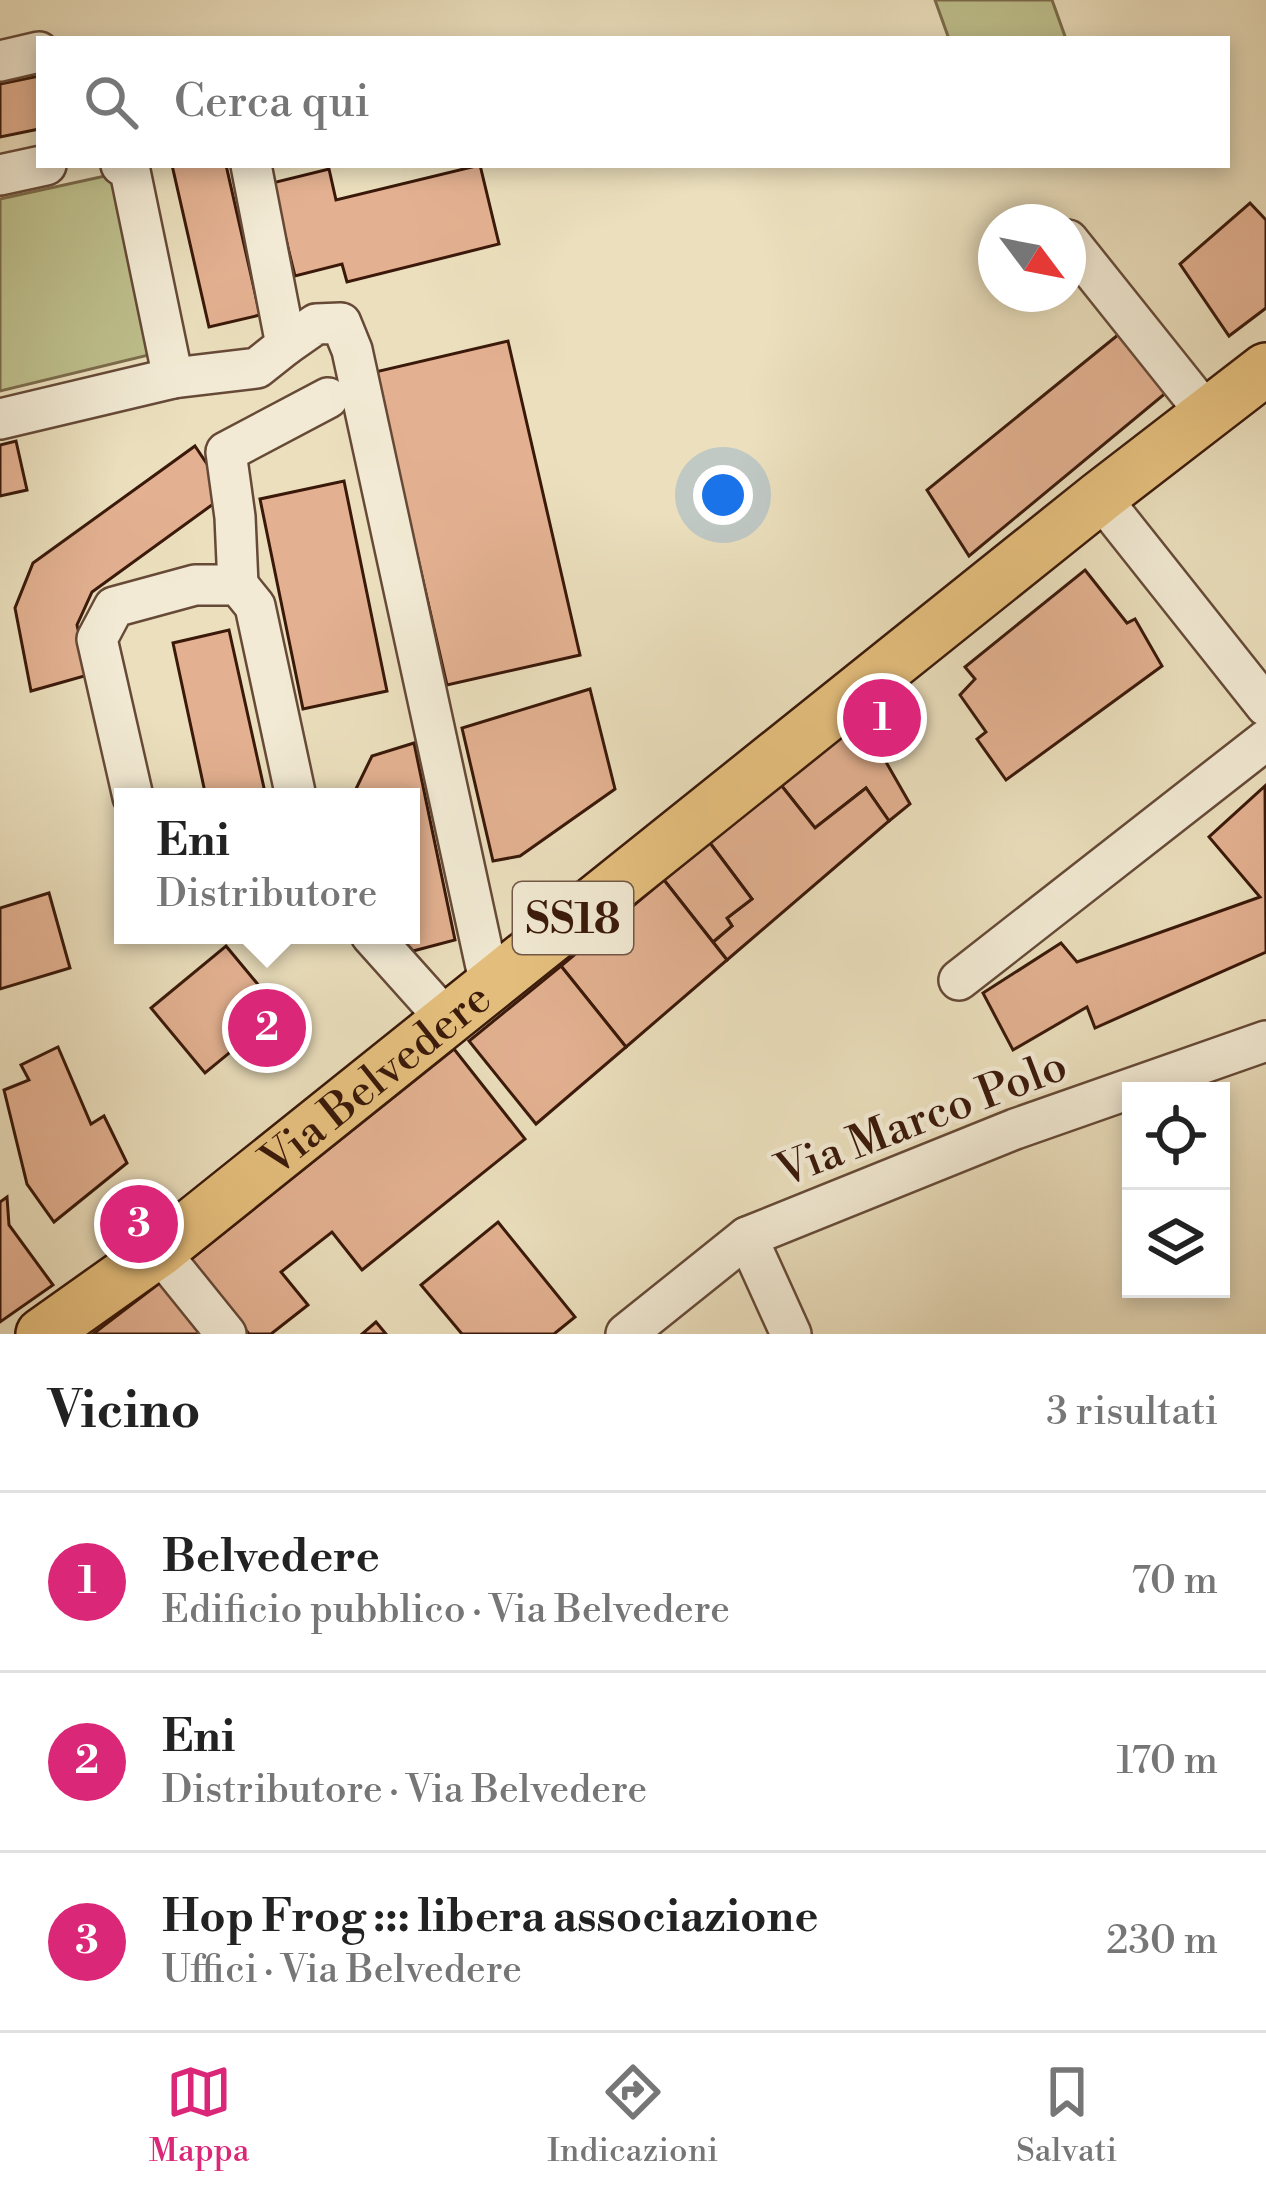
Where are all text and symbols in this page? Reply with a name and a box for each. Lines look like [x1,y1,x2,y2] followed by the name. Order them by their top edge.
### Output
[36,36,1230,168] search box
[78,69,144,135] icon: search
[174,74,370,131] text: Cerca qui
[978,204,1086,312] north arrow
[693,465,753,525] your location
[843,673,921,763] pin: 1
[114,788,420,944] popup
[157,813,230,870] text: Eni
[157,870,377,919] text: Distributore
[513,882,633,954] road number: SS18
[249,970,503,1190] street label: Via Belvedere
[228,983,306,1073] pin: 2
[768,1038,1075,1201] street label: Via Marco Polo
[1122,1082,1230,1298] map controls
[1122,1082,1230,1190] button: locate
[100,1179,178,1269] pin: 3
[1122,1190,1230,1298] button: layers
[48,1380,201,1444] text: Vicino
[1046,1388,1218,1437] text: 3 risultati
[162,1529,380,1586] text: Belvedere
[78,1557,96,1606] text: 1
[1131,1557,1218,1606] text: 70 m
[162,1586,730,1635] text: Edificio pubblico · Via Belvedere
[162,1709,235,1766] text: Eni
[75,1737,99,1786] text: 2
[1116,1737,1218,1786] text: 170 m
[162,1766,647,1815] text: Distributore · Via Belvedere
[162,1889,818,1946] text: Hop Frog ::: libera associazione
[75,1917,99,1966] text: 3
[1106,1917,1218,1966] text: 230 m
[162,1946,522,1995] text: Uffici · Via Belvedere
[149,2059,250,2172] tab: Mappa
[547,2059,718,2172] tab: Indicazioni
[1016,2059,1117,2172] tab: Salvati

